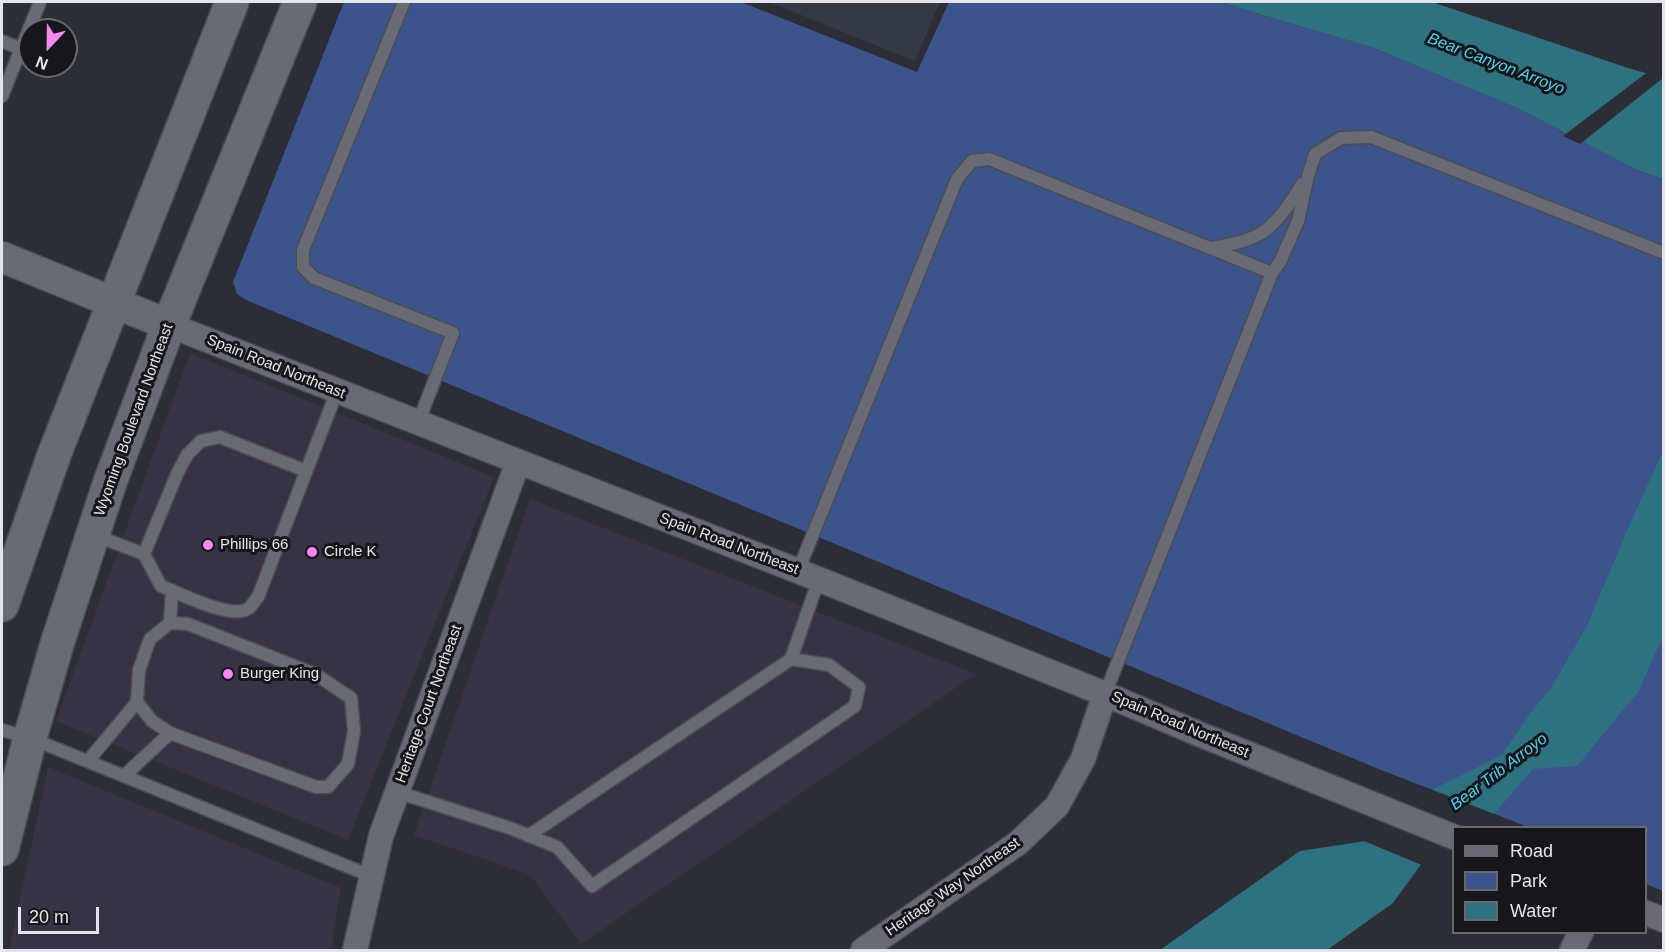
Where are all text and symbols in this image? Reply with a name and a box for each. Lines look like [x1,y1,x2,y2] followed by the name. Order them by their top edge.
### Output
[18,18,78,78] north arrow
[1425,29,1567,99] water label: Bear Canyon Arroyo
[33,53,50,73] text: N
[91,321,177,519] street label: Wyoming Boulevard Northeast
[204,331,348,403] street label: Spain Road Northeast
[657,509,801,579] street label: Spain Road Northeast
[220,536,288,554] place label: Phillips 66
[201,538,215,552] marker: Phillips 66
[324,543,377,561] place label: Circle K
[305,545,319,559] marker: Circle K
[392,623,466,785] street label: Heritage Court Northeast
[240,665,319,683] place label: Burger King
[221,667,235,681] marker: Burger King
[1109,688,1251,762] street label: Spain Road Northeast
[1447,729,1551,815] water label: Bear Trib Arroyo
[1452,826,1647,934] legend
[883,834,1023,940] street label: Heritage Way Northeast
[1510,841,1553,861] text: Road
[1510,871,1547,891] text: Park
[21,895,102,933] scale bar
[1510,901,1557,921] text: Water
[29,907,69,927] text: 20 m

